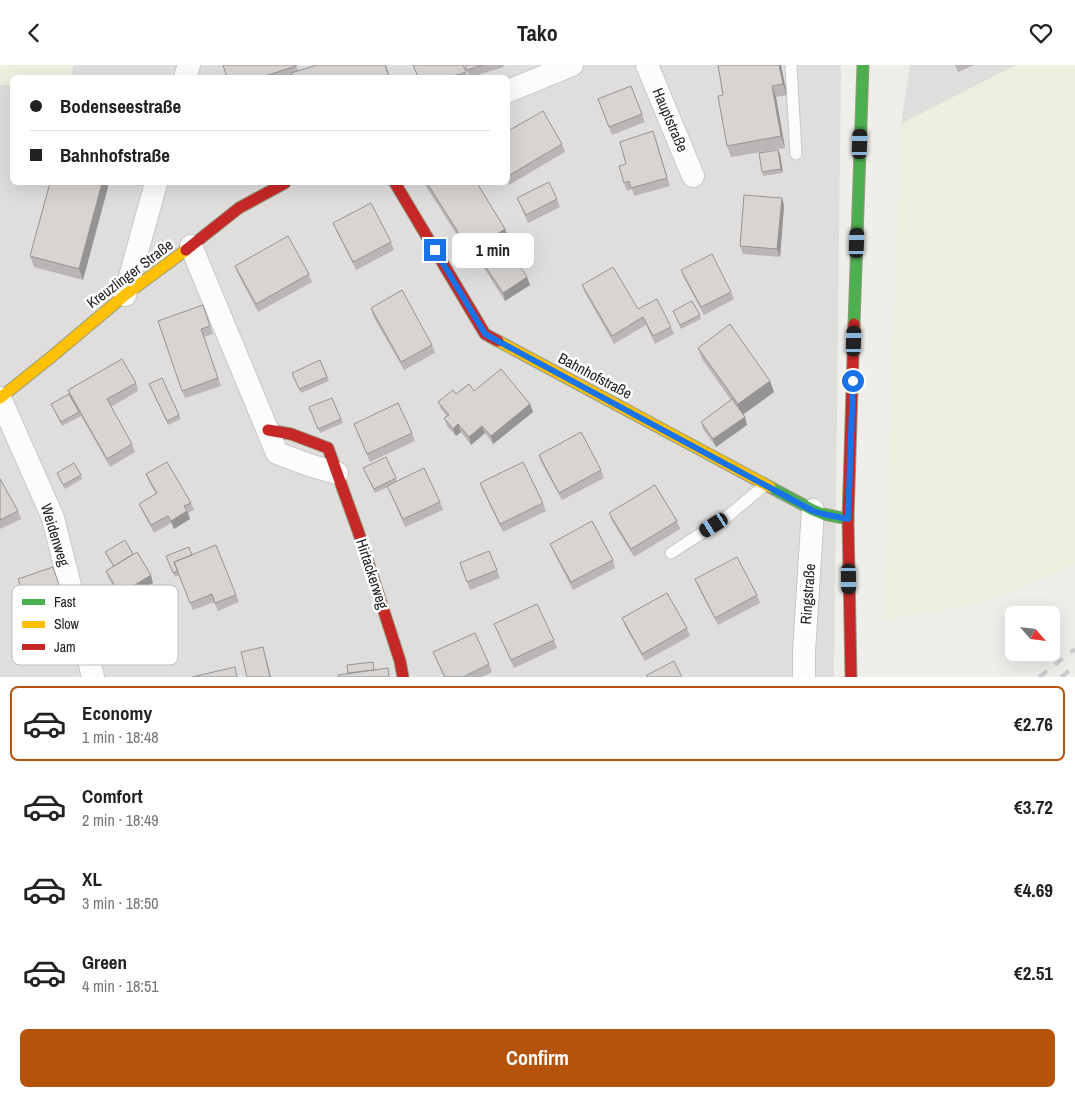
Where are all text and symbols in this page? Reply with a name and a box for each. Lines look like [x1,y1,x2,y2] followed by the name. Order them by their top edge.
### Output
[517,18,558,48] text: Tako
[20,19,48,47] icon: back
[1027,19,1055,47] icon: heart
[648,85,693,155] street label: Hauptstraße
[60,93,181,119] text: Bodenseestraße
[851,129,868,159] car
[60,142,170,168] text: Bahnhofstraße
[848,228,865,258] car
[452,233,535,267] callout: 1 min
[82,234,177,313] street label: Kreuzlinger Straße
[424,239,446,261] route end
[476,239,510,261] text: 1 min
[845,326,862,356] car
[555,347,636,404] street label: Bahnhofstraße
[842,370,864,392] route start
[36,501,75,569] street label: Weidenweg
[697,511,730,539] car
[351,536,394,612] street label: Hirtackerweg
[795,563,820,625] street label: Ringstraße
[841,564,856,594] car
[12,585,178,665] legend
[54,593,76,611] text: Fast
[1005,606,1060,661] north arrow
[1005,606,1060,661] map controls
[54,615,80,633] text: Slow
[54,638,76,656] text: Jam
[82,700,152,726] text: Economy
[22,701,67,746] icon: car
[1014,711,1053,737] text: €2.76
[82,726,159,748] text: 1 min · 18:48
[82,783,143,809] text: Comfort
[22,784,67,829] icon: car
[1014,794,1053,820] text: €3.72
[82,809,159,831] text: 2 min · 18:49
[82,866,102,892] text: XL
[22,867,67,912] icon: car
[1014,877,1053,903] text: €4.69
[82,892,159,914] text: 3 min · 18:50
[82,949,127,975] text: Green
[22,950,67,995] icon: car
[1014,960,1053,986] text: €2.51
[82,975,159,997] text: 4 min · 18:51
[20,1029,1055,1087] button: Confirm

